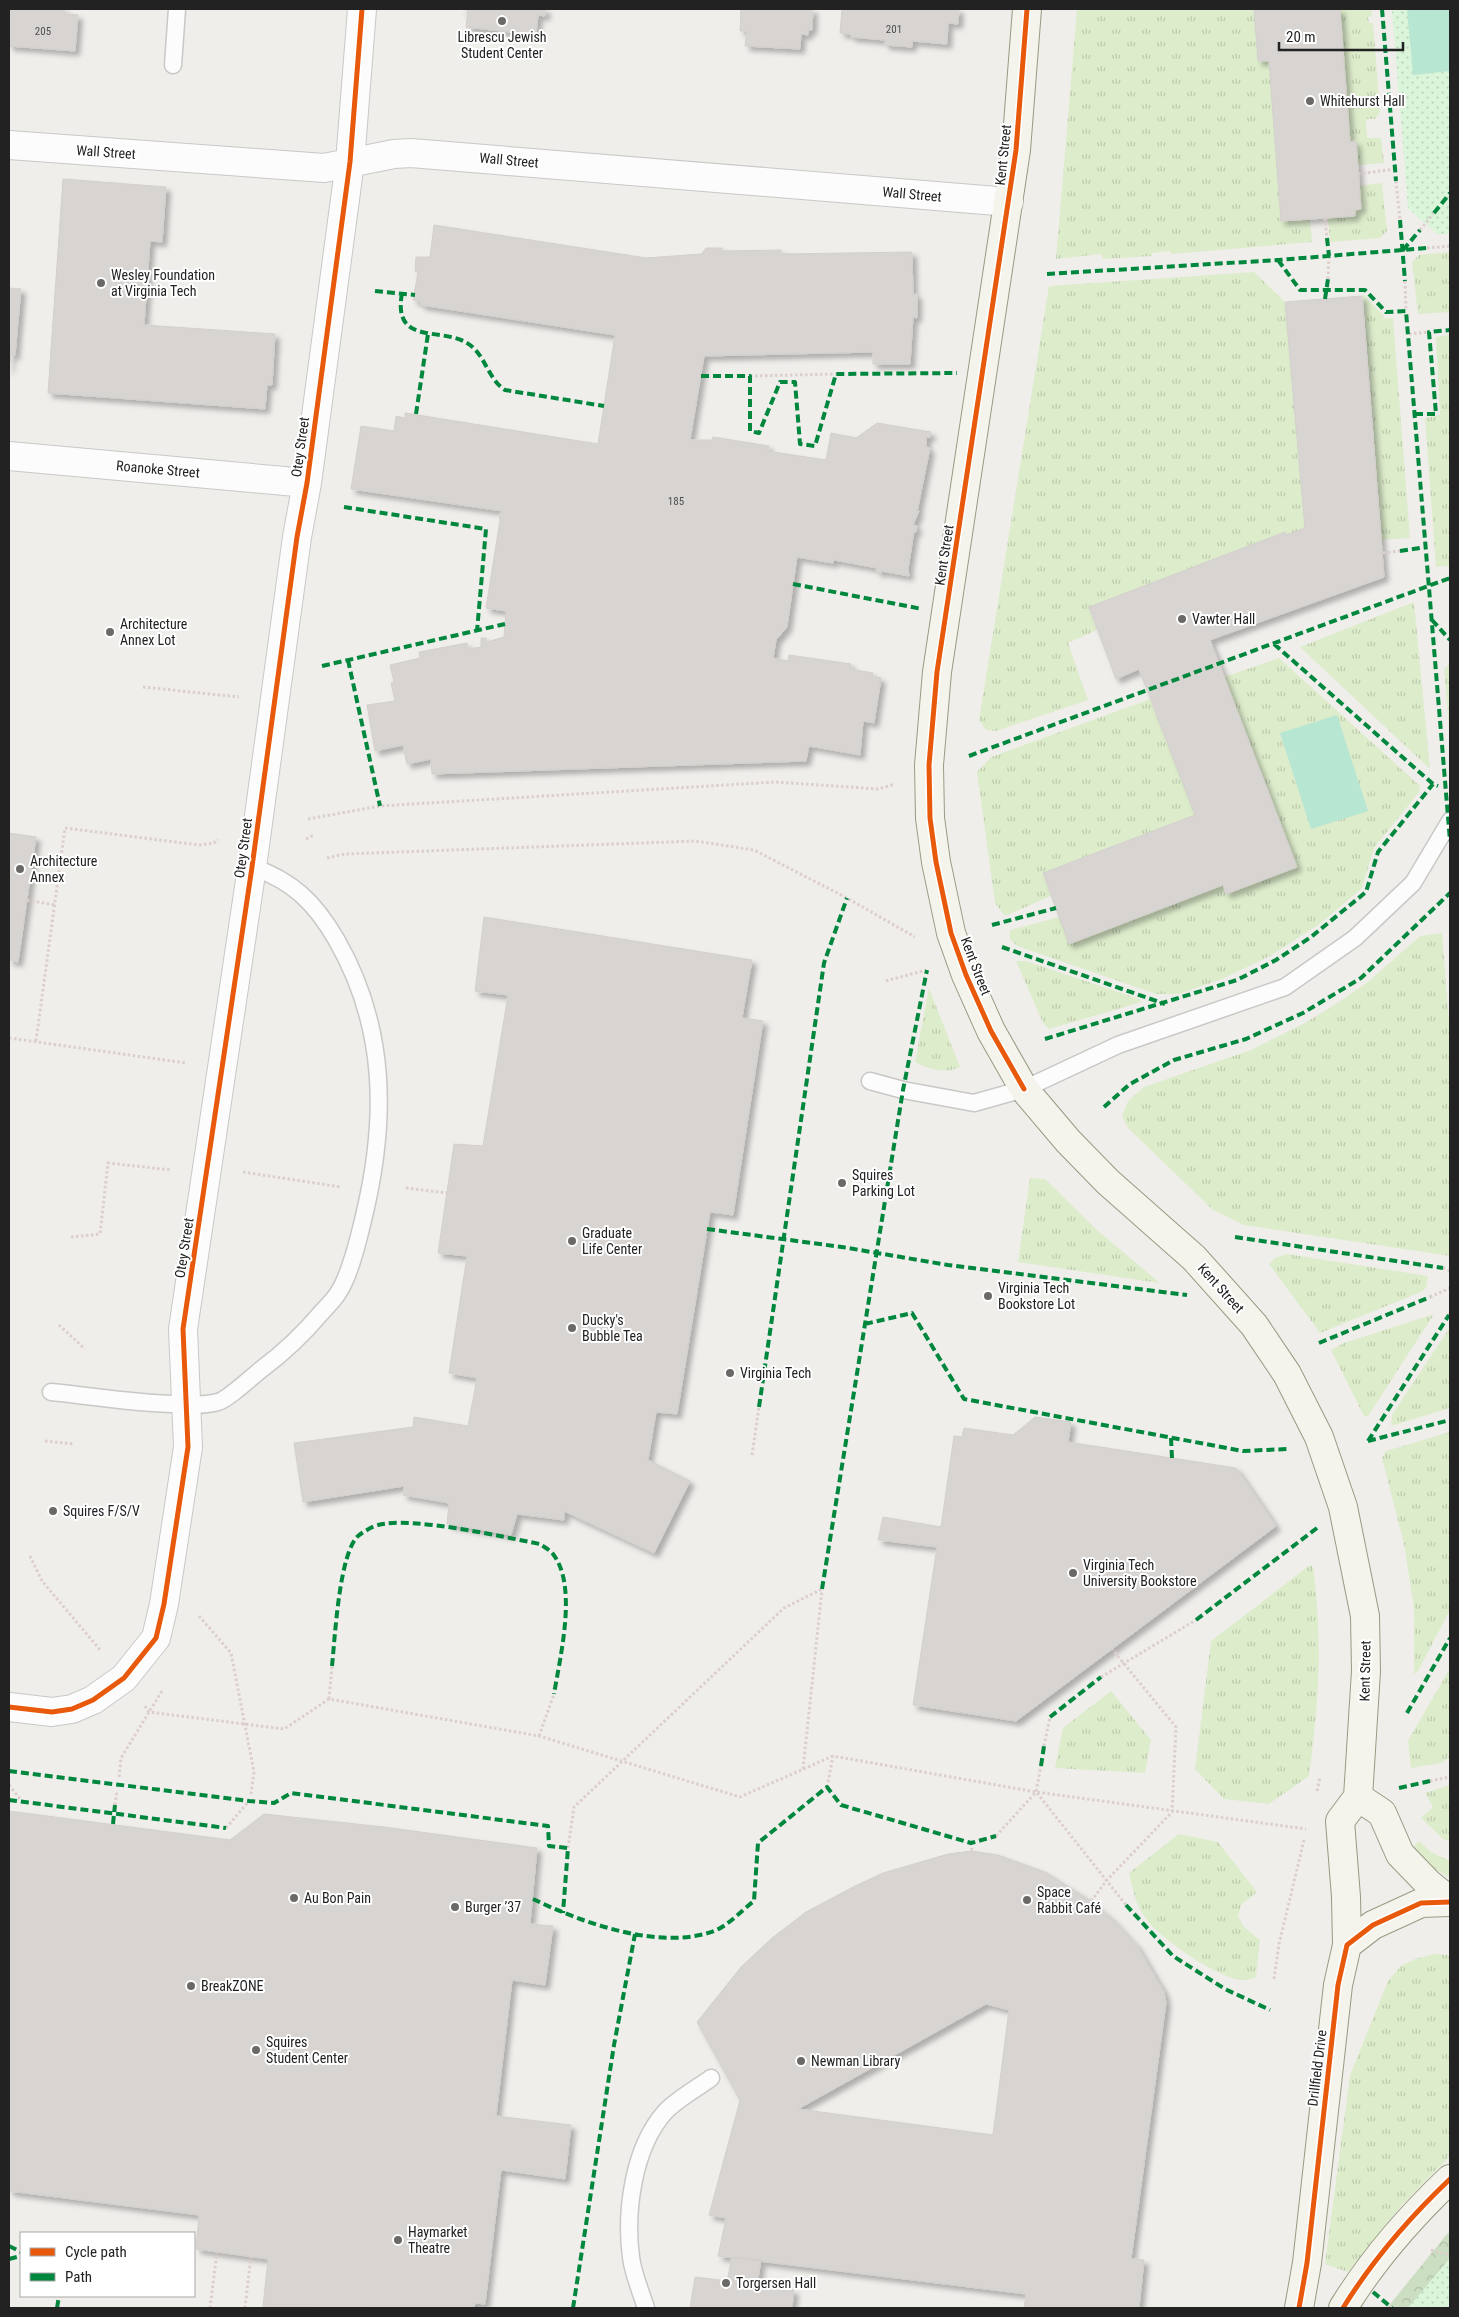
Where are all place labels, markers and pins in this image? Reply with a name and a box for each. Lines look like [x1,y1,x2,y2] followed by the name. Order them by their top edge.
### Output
[496,15,508,27] marker: Librescu Jewish Student Center
[457,29,547,61] place label: Librescu Jewish Student Center
[1320,93,1405,109] place label: Whitehurst Hall
[1304,95,1316,107] marker: Whitehurst Hall
[111,267,215,299] place label: Wesley Foundation at Virginia Tech
[95,277,107,289] marker: Wesley Foundation at Virginia Tech
[1192,611,1255,627] place label: Vawter Hall
[1176,613,1188,625] marker: Vawter Hall
[120,616,188,648] place label: Architecture Annex Lot
[104,626,116,638] marker: Architecture Annex Lot
[30,853,98,885] place label: Architecture Annex
[14,863,26,875] marker: Architecture Annex
[852,1167,915,1199] place label: Squires Parking Lot
[836,1177,848,1189] marker: Squires Parking Lot
[582,1225,642,1257] place label: Graduate Life Center
[566,1235,578,1247] marker: Graduate Life Center
[998,1280,1075,1312] place label: Virginia Tech Bookstore Lot
[982,1290,994,1302] marker: Virginia Tech Bookstore Lot
[582,1312,643,1344] place label: Ducky's Bubble Tea
[566,1322,578,1334] marker: Ducky's Bubble Tea
[740,1365,811,1381] place label: Virginia Tech
[724,1367,736,1379] marker: Virginia Tech
[63,1503,140,1519] place label: Squires F/S/V
[47,1505,59,1517] marker: Squires F/S/V
[1083,1557,1197,1589] place label: Virginia Tech University Bookstore
[1067,1567,1079,1579] marker: Virginia Tech University Bookstore
[1037,1884,1101,1916] place label: Space Rabbit Café
[304,1890,371,1906] place label: Au Bon Pain
[288,1892,300,1904] marker: Au Bon Pain
[1021,1894,1033,1906] marker: Space Rabbit Café
[465,1899,521,1915] place label: Burger ’37
[449,1901,461,1913] marker: Burger ’37
[201,1978,264,1994] place label: BreakZONE
[185,1980,197,1992] marker: BreakZONE
[266,2034,348,2066] place label: Squires Student Center
[250,2044,262,2056] marker: Squires Student Center
[811,2053,900,2069] place label: Newman Library
[795,2055,807,2067] marker: Newman Library
[408,2224,468,2256] place label: Haymarket Theatre
[392,2234,404,2246] marker: Haymarket Theatre
[736,2275,816,2291] place label: Torgersen Hall
[720,2277,732,2289] marker: Torgersen Hall

